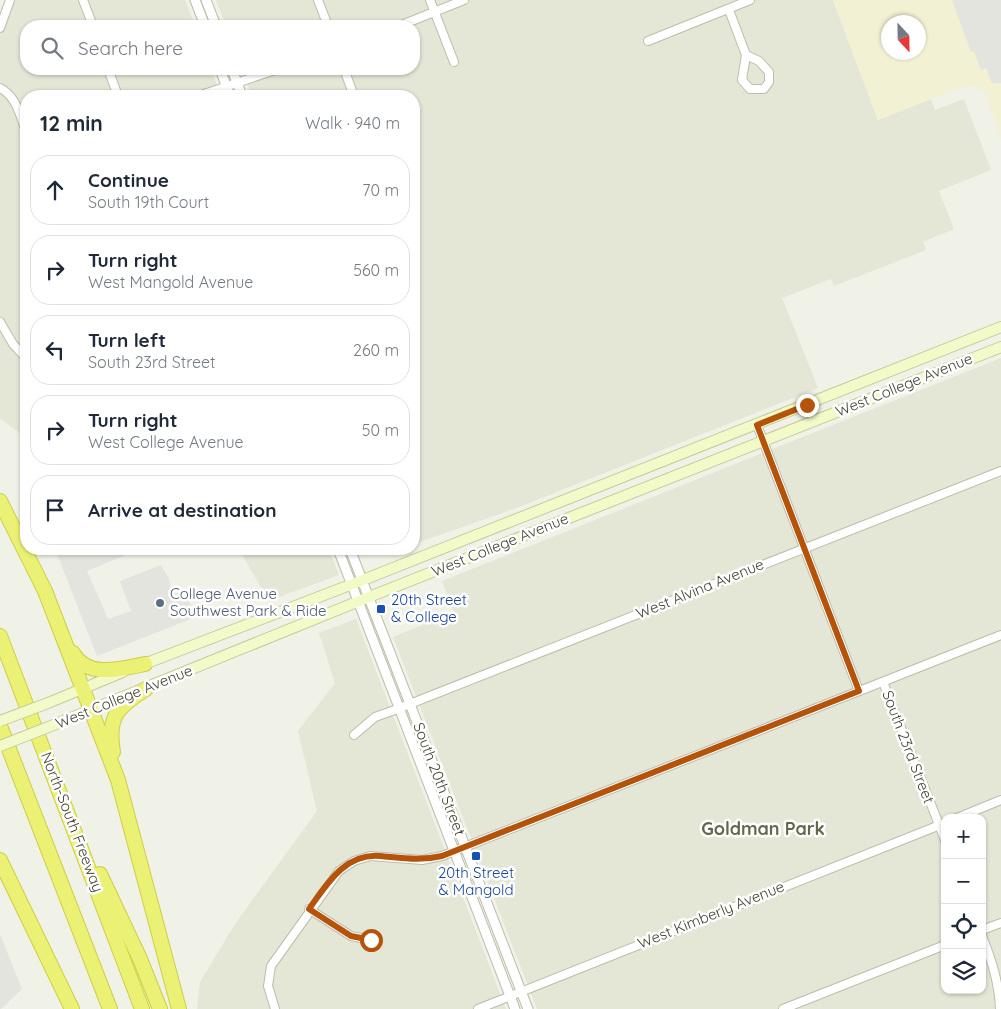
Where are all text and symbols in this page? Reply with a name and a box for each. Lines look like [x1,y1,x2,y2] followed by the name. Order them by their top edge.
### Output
[881,15,926,60] north arrow
[20,20,420,75] search box
[38,34,66,62] icon: search
[78,36,183,60] text: Search here
[40,110,103,136] text: 12 min
[305,113,400,133] text: Walk · 940 m
[88,168,169,192] text: Continue
[41,176,69,204] icon: ahead
[362,180,399,200] text: 70 m
[88,192,209,212] text: South 19th Court
[88,248,177,272] text: Turn right
[41,256,69,284] icon: right
[353,260,399,280] text: 560 m
[88,272,253,292] text: West Mangold Avenue
[88,328,166,352] text: Turn left
[41,336,69,364] icon: left
[353,340,399,360] text: 260 m
[833,348,975,421] street label: West College Avenue
[88,352,216,372] text: South 23rd Street
[796,394,819,417] route end
[88,408,177,432] text: Turn right
[41,416,69,444] icon: right
[362,420,399,440] text: 50 m
[88,432,244,452] text: West College Avenue
[41,496,69,524] icon: arrive
[88,498,277,522] text: Arrive at destination
[429,508,571,581] street label: West College Avenue
[633,554,766,623] street label: West Alvina Avenue
[170,584,327,620] place label: College Avenue Southwest Park & Ride
[391,590,467,626] place label: 20th Street & College
[154,597,166,609] marker: College Avenue Southwest Park & Ride
[375,603,387,615] marker: 20th Street & College
[53,660,195,733] street label: West College Avenue
[878,688,939,806] street label: South 23rd Street
[409,720,470,838] street label: South 20th Street
[37,749,108,895] street label: North-South Freeway
[941,814,986,994] map controls
[941,814,986,859] button: +
[701,817,825,840] district label: Goldman Park
[470,850,482,862] marker: 20th Street & Mangold
[941,859,986,904] button: −
[438,863,514,899] place label: 20th Street & Mangold
[635,876,787,953] street label: West Kimberly Avenue
[941,904,986,949] button: locate
[360,929,383,952] route start
[941,949,986,994] button: layers

